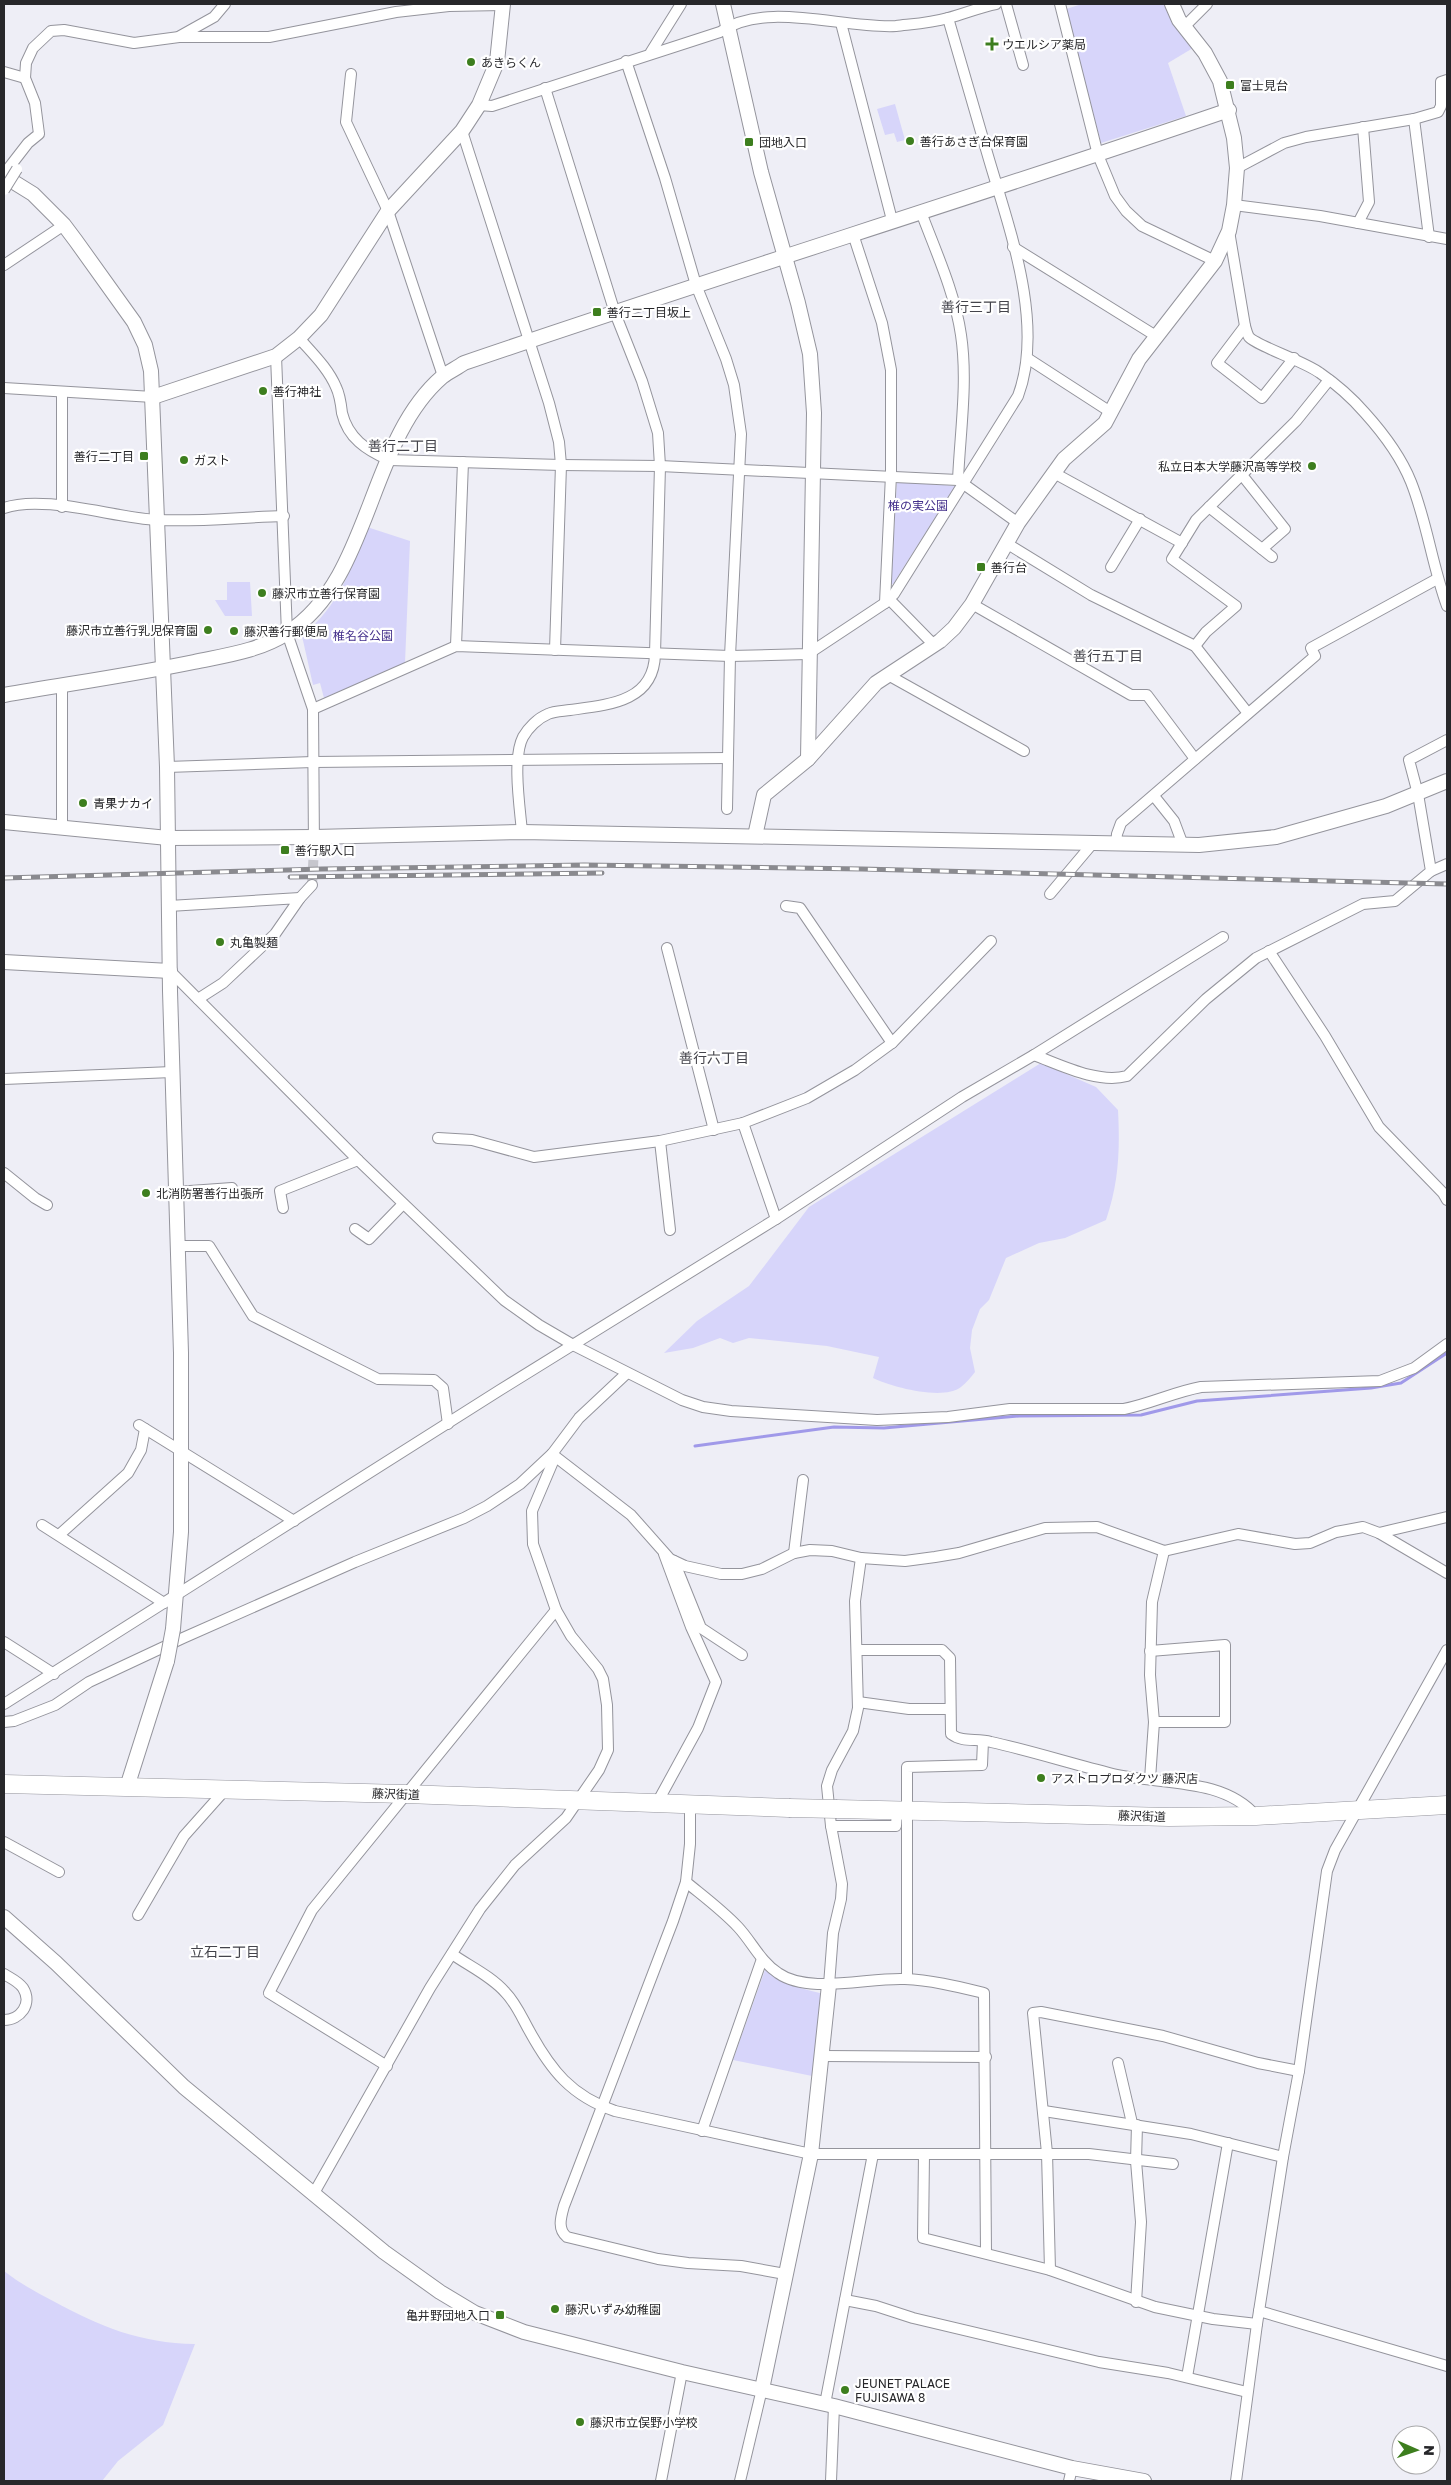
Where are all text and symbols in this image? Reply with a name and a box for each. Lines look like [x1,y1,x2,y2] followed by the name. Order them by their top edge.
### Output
[1002,37,1086,52] place label: ウエルシア薬局
[986,38,998,50] marker: ウエルシア薬局
[481,55,541,70] place label: あきらくん
[465,56,477,68] marker: あきらくん
[1240,78,1288,93] place label: 富士見台
[1224,79,1236,91] marker: 富士見台
[920,134,1028,149] place label: 善行あさぎ台保育園
[759,135,807,150] place label: 団地入口
[904,135,916,147] marker: 善行あさぎ台保育園
[743,136,755,148] marker: 団地入口
[941,298,1011,315] district label: 善行三丁目
[607,305,691,320] place label: 善行二丁目坂上
[591,306,603,318] marker: 善行二丁目坂上
[273,384,321,399] place label: 善行神社
[257,385,269,397] marker: 善行神社
[368,437,438,454] district label: 善行二丁目
[74,449,134,464] place label: 善行二丁目
[138,450,150,462] marker: 善行二丁目
[194,453,230,468] place label: ガスト
[178,454,190,466] marker: ガスト
[1158,459,1302,474] place label: 私立日本大学藤沢高等学校
[1306,460,1318,472] marker: 私立日本大学藤沢高等学校
[888,498,948,513] park label: 椎の実公園
[991,560,1027,575] place label: 善行台
[975,561,987,573] marker: 善行台
[272,586,380,601] place label: 藤沢市立善行保育園
[256,587,268,599] marker: 藤沢市立善行保育園
[66,623,198,638] place label: 藤沢市立善行乳児保育園
[202,624,214,636] marker: 藤沢市立善行乳児保育園
[244,624,328,639] place label: 藤沢善行郵便局
[228,625,240,637] marker: 藤沢善行郵便局
[333,628,393,643] park label: 椎名谷公園
[1073,647,1143,664] district label: 善行五丁目
[93,796,153,811] place label: 青果ナカイ
[77,797,89,809] marker: 青果ナカイ
[295,843,355,858] place label: 善行駅入口
[279,844,291,856] marker: 善行駅入口
[230,935,278,950] place label: 丸亀製麺
[214,936,226,948] marker: 丸亀製麺
[679,1049,749,1066] district label: 善行六丁目
[156,1186,264,1201] place label: 北消防署善行出張所
[140,1187,152,1199] marker: 北消防署善行出張所
[1051,1771,1198,1786] place label: アストロプロダクツ 藤沢店
[1035,1772,1047,1784] marker: アストロプロダクツ 藤沢店
[372,1786,420,1802] street label: 藤沢街道
[1118,1808,1166,1824] street label: 藤沢街道
[190,1943,260,1960] district label: 立石二丁目
[565,2302,661,2317] place label: 藤沢いずみ幼稚園
[549,2303,561,2315] marker: 藤沢いずみ幼稚園
[406,2308,490,2323] place label: 亀井野団地入口
[494,2309,506,2321] marker: 亀井野団地入口
[855,2376,950,2405] place label: JEUNET PALACE FUJISAWA 8
[839,2384,851,2396] marker: JEUNET PALACE FUJISAWA 8
[590,2415,698,2430] place label: 藤沢市立俣野小学校
[574,2416,586,2428] marker: 藤沢市立俣野小学校
[1391,2425,1441,2475] north arrow
[1421,2445,1438,2456] text: N

